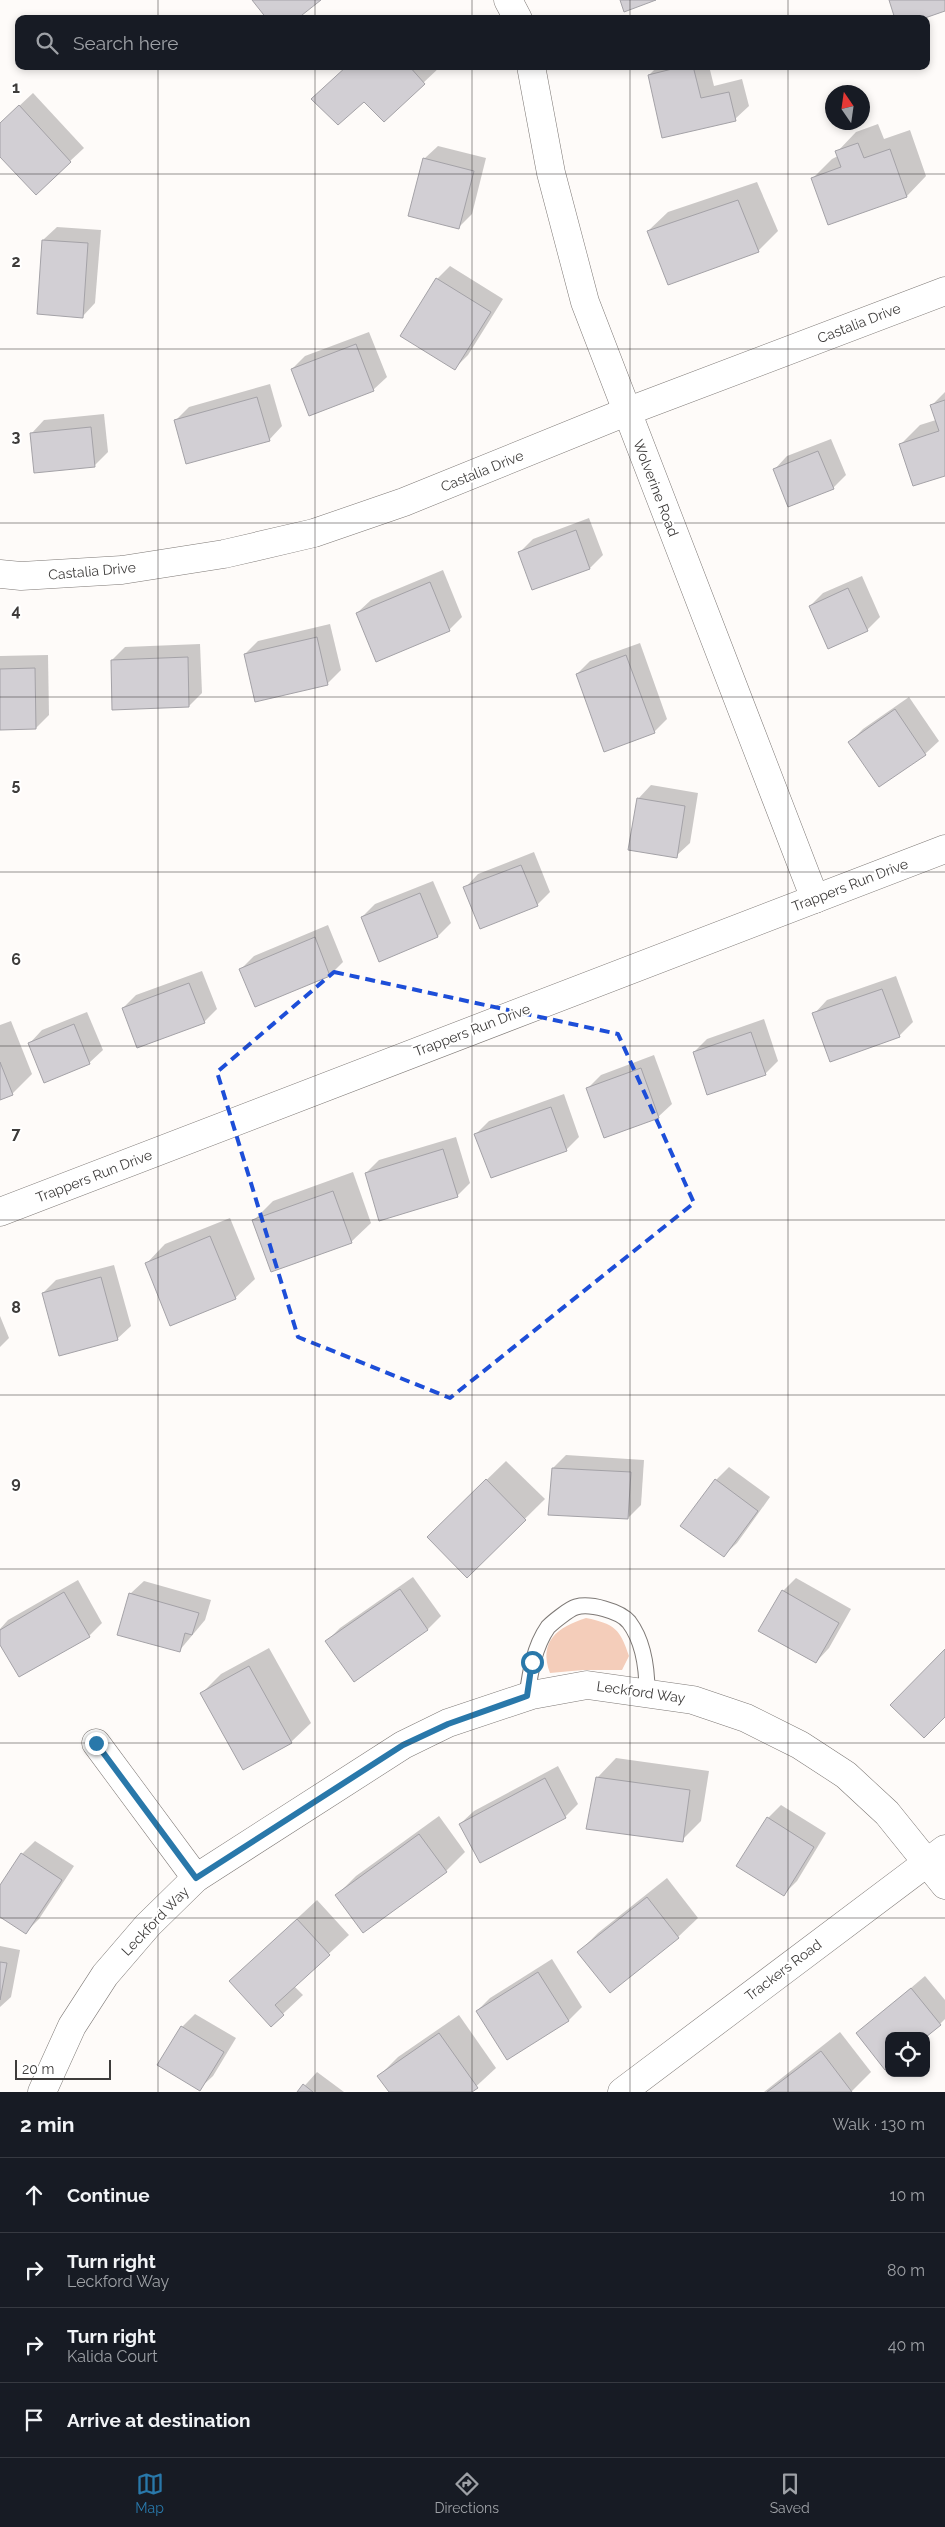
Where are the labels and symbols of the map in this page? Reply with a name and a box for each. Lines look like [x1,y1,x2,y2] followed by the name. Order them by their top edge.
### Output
[12,78,20,97] text: 1
[825,85,870,130] north arrow
[11,252,21,271] text: 2
[815,300,903,346] street label: Castalia Drive
[12,427,21,446] text: 3
[630,437,682,539] street label: Wolverine Road
[438,447,526,495] street label: Castalia Drive
[48,559,136,583] street label: Castalia Drive
[11,601,21,620] text: 4
[12,775,21,794] text: 5
[790,855,910,915] street label: Trappers Run Drive
[11,950,21,969] text: 6
[412,1000,532,1060] street label: Trappers Run Drive
[12,1124,21,1143] text: 7
[34,1146,154,1206] street label: Trappers Run Drive
[11,1298,21,1317] text: 8
[11,1473,21,1492] text: 9
[521,1651,544,1674] route start
[596,1678,687,1706] street label: Leckford Way
[85,1732,108,1755] route end
[118,1883,192,1959] street label: Leckford Way
[742,1936,824,2004] street label: Trackers Road
[15,2057,111,2080] scale bar

